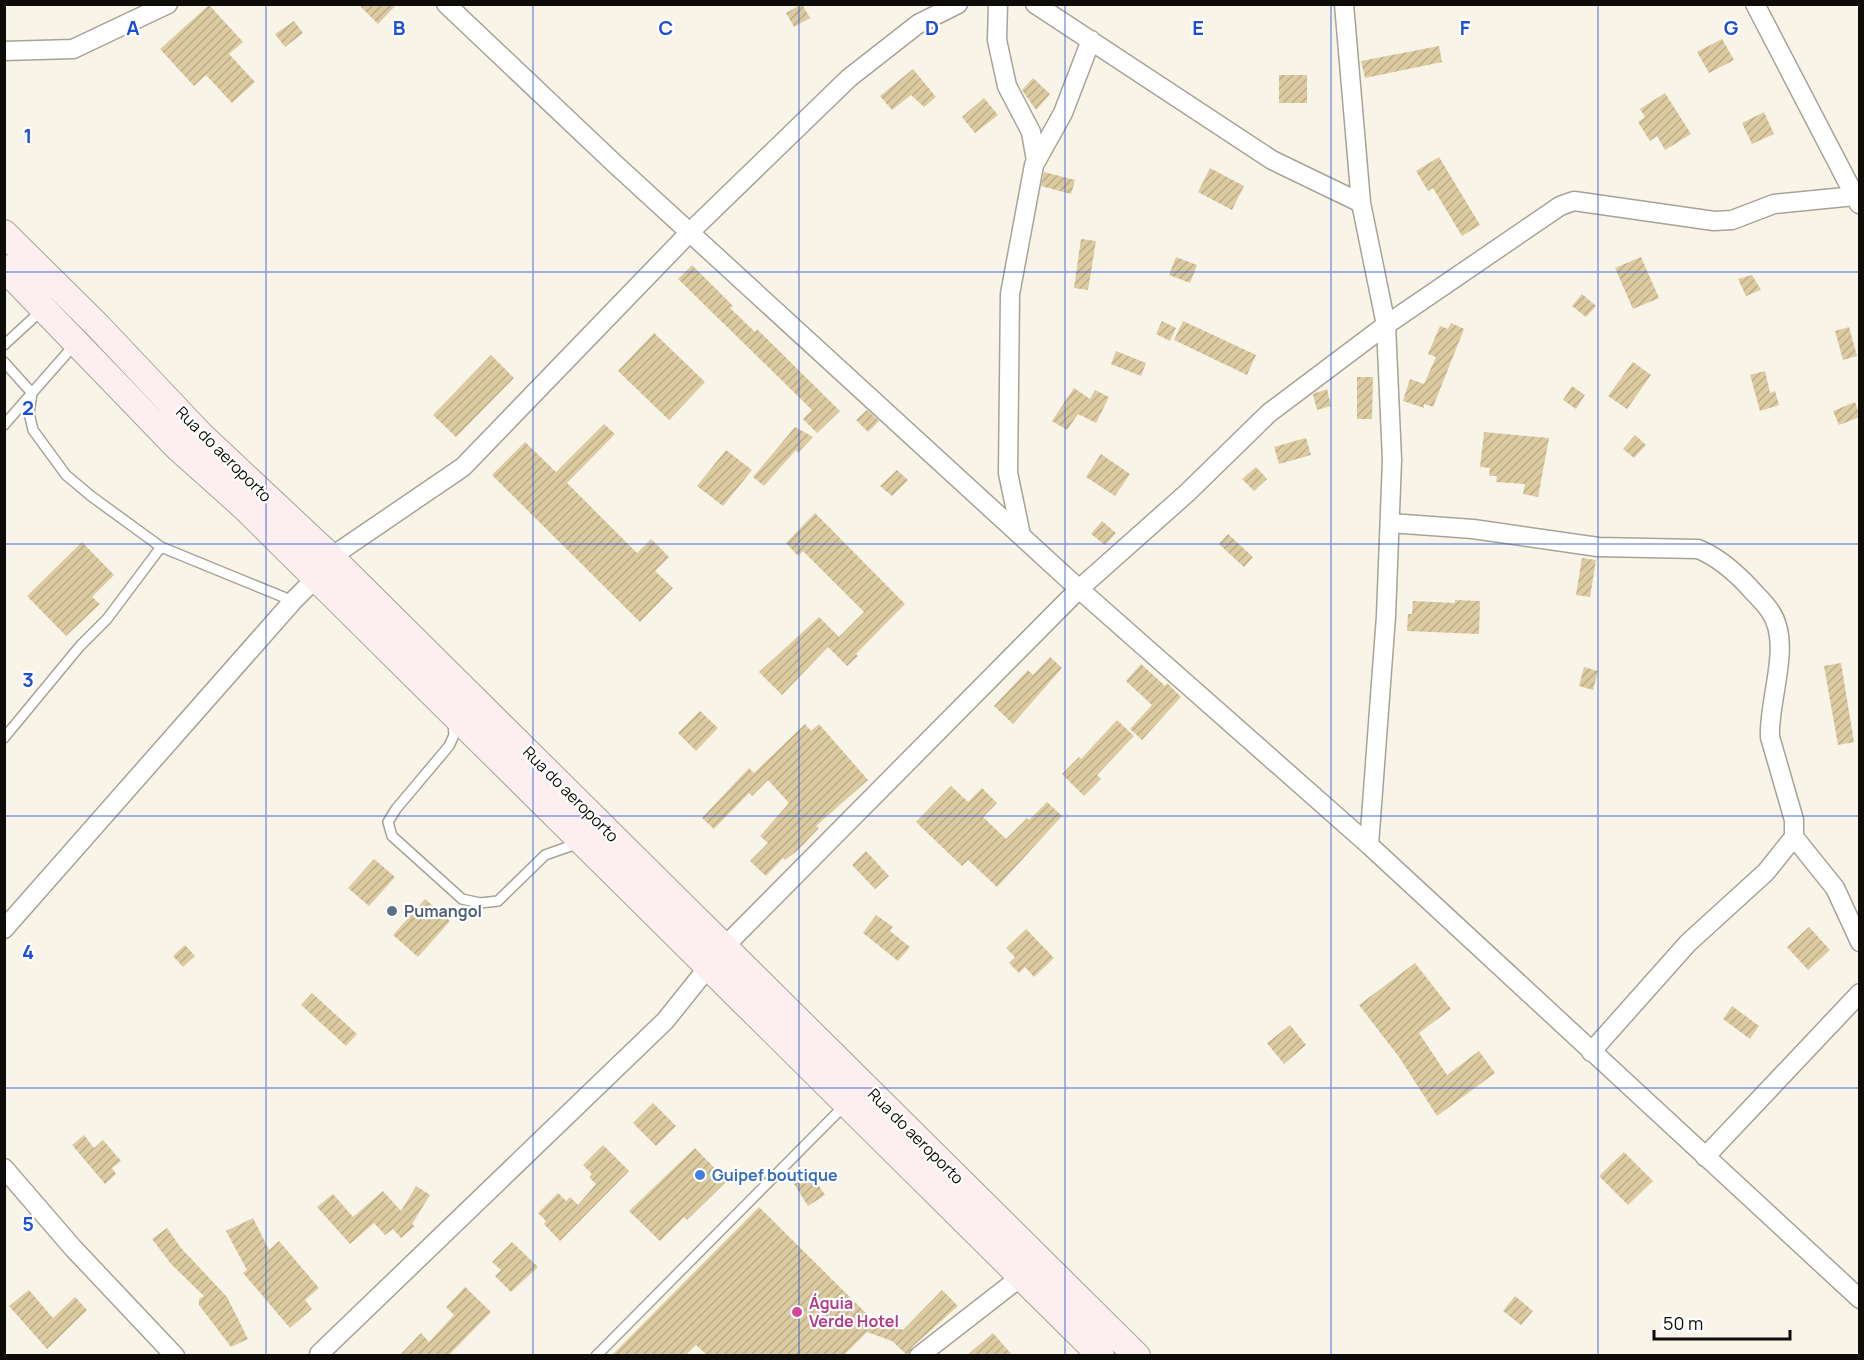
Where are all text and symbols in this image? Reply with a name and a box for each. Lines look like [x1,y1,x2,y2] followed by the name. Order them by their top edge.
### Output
[126,14,140,41] text: A
[393,14,406,41] text: B
[659,14,673,41] text: C
[925,14,939,41] text: D
[1192,14,1204,41] text: E
[1460,14,1471,41] text: F
[1724,14,1739,41] text: G
[24,122,32,149] text: 1
[22,394,34,421] text: 2
[171,401,277,507] street label: Rua do aeroporto
[22,666,34,693] text: 3
[518,741,624,847] street label: Rua do aeroporto
[404,900,482,922] place label: Pumangol
[385,904,399,918] marker: Pumangol
[22,938,34,965] text: 4
[863,1083,969,1189] street label: Rua do aeroporto
[712,1164,838,1186] place label: Guipef boutique
[693,1168,707,1182] marker: Guipef boutique
[22,1210,34,1237] text: 5
[809,1292,899,1332] place label: Águia Verde Hotel
[1654,1303,1790,1341] scale bar
[790,1305,804,1319] marker: Águia Verde Hotel
[1663,1311,1703,1335] text: 50 m

